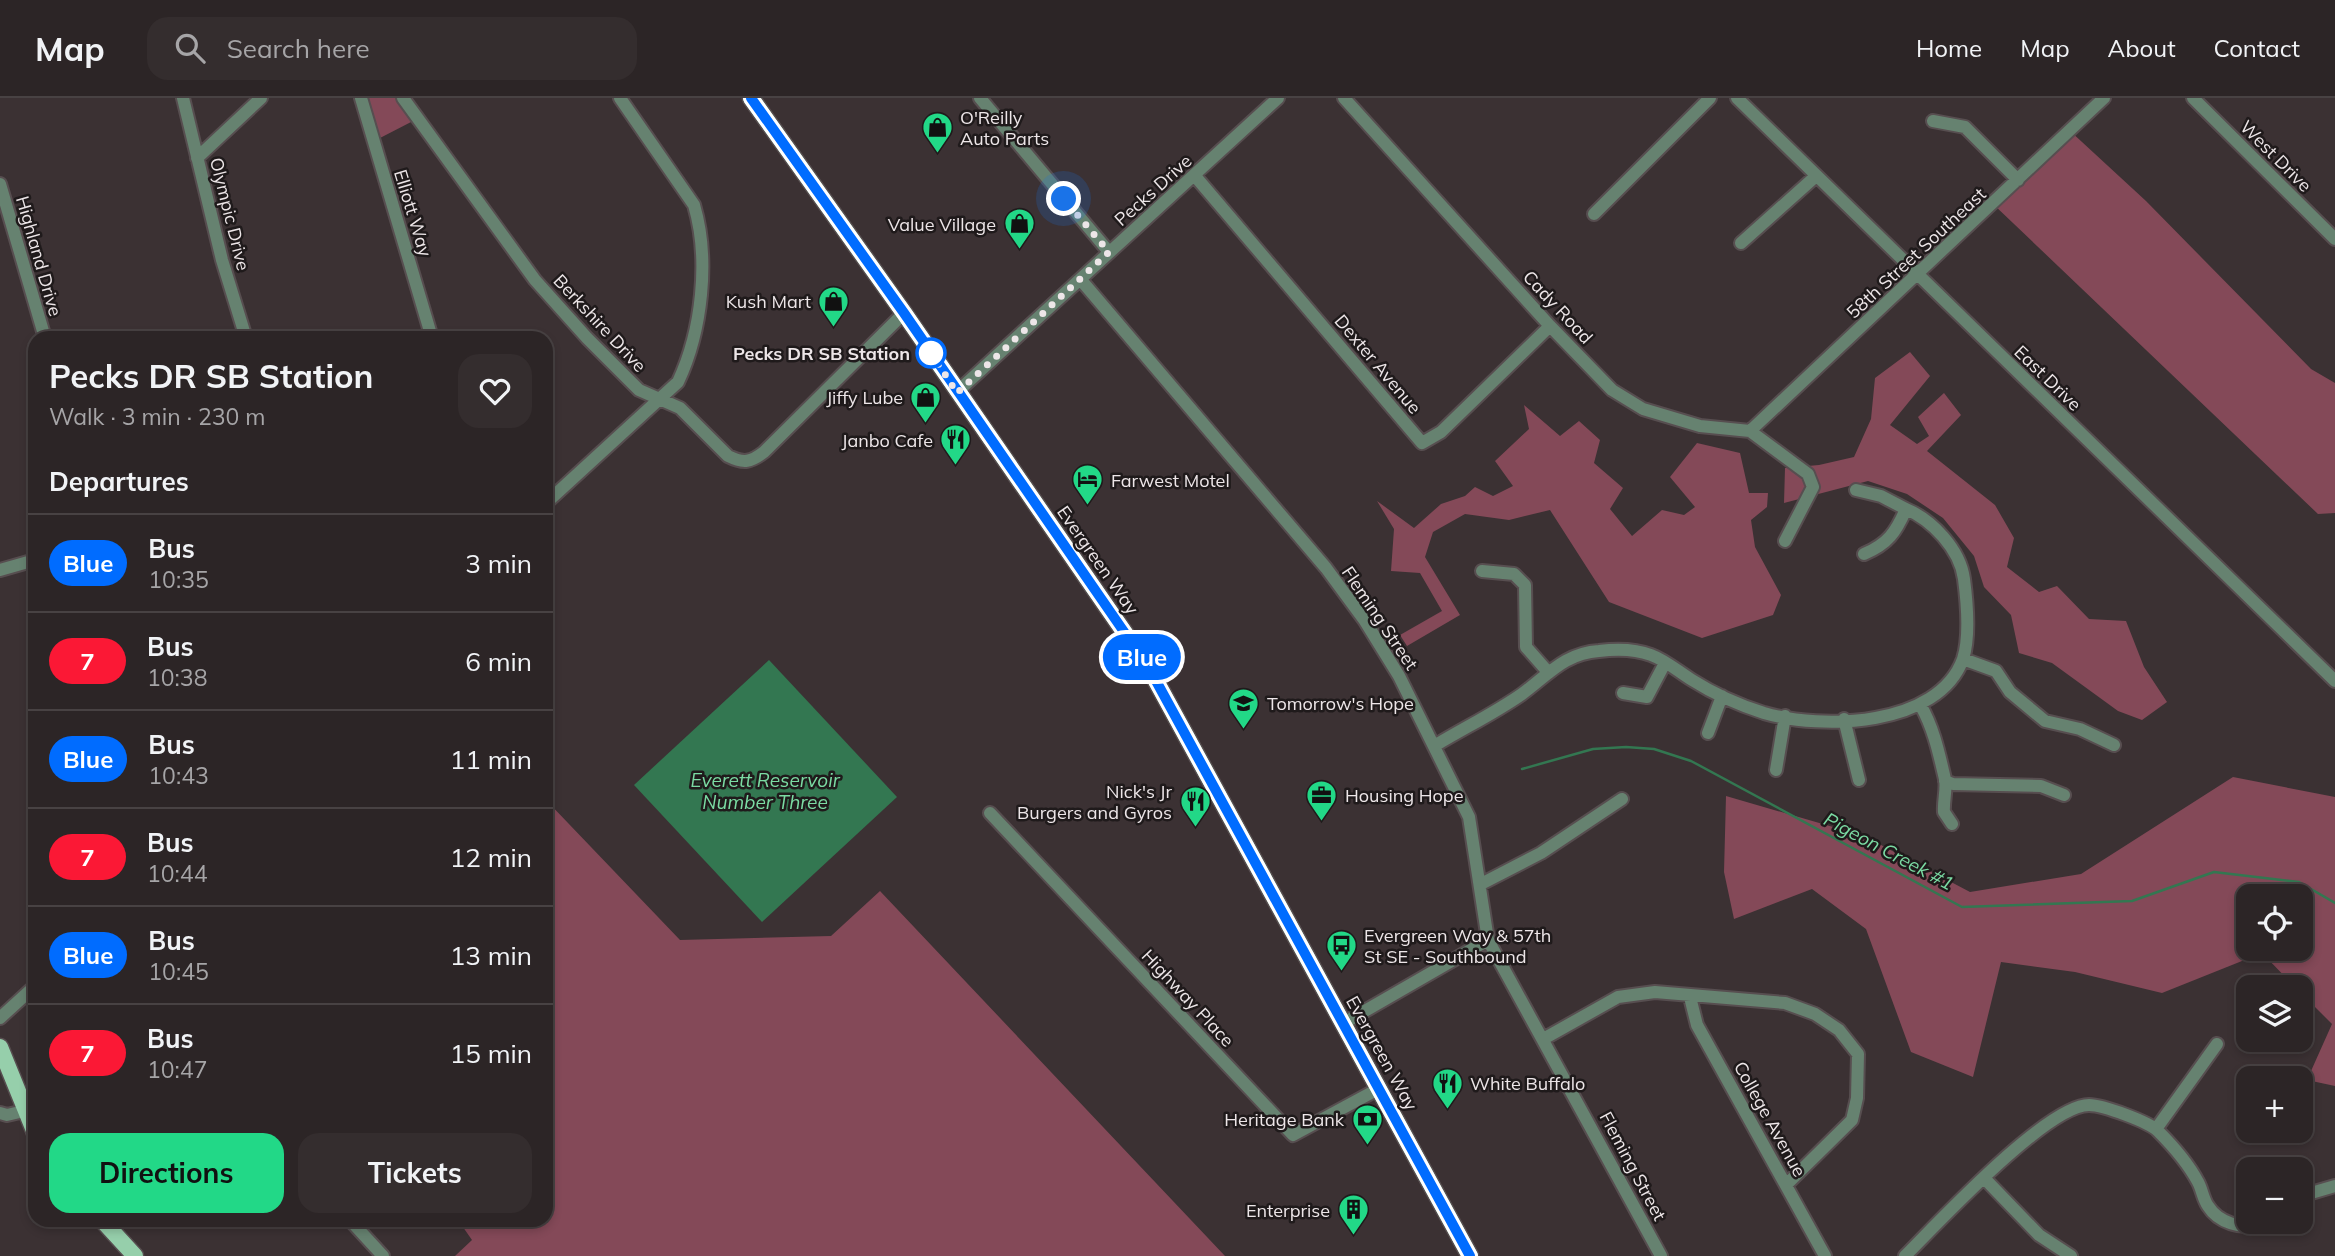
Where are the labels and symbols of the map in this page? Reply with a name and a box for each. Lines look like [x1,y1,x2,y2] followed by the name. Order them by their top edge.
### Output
[960,106,1049,150] place label: O'Reilly Auto Parts
[920,110,954,154] shop icon: O'Reilly Auto Parts
[2235,115,2317,197] street label: West Drive
[1110,149,1196,231] street label: Pecks Drive
[205,155,255,273] street label: Olympic Drive
[389,167,437,260] street label: Elliott Way
[1046,181,1081,216] your location
[1842,183,1990,323] street label: 58th Street Southeast
[11,193,67,319] street label: Highland Drive
[1002,207,1036,251] shop icon: Value Village
[888,213,996,236] place label: Value Village
[1518,266,1598,348] street label: Cady Road
[549,269,651,377] street label: Berkshire Drive
[817,284,851,328] shop icon: Kush Mart
[726,290,811,313] place label: Kush Mart
[1330,310,1426,418] street label: Dexter Avenue
[916,338,946,368] marker: Pecks DR SB Station
[2010,340,2086,416] street label: East Drive
[733,342,910,365] place label: Pecks DR SB Station
[909,380,943,424] shop icon: Jiffy Lube
[826,386,903,409] place label: Jiffy Lube
[939,423,973,467] restaurant icon: Janbo Cafe
[842,429,933,452] place label: Janbo Cafe
[1071,463,1105,507] hotel icon: Farwest Motel
[1111,469,1230,492] place label: Farwest Motel
[1052,501,1144,619] street label: Evergreen Way
[1337,562,1423,674] street label: Fleming Street
[1093,634,1191,680] line badge: Blue
[1227,686,1261,730] school or university icon: Tomorrow's Hope
[1267,692,1414,715] place label: Tomorrow's Hope
[690,768,841,814] water label: Everett Reservoir Number Three
[1305,778,1339,822] office icon: Housing Hope
[1017,780,1172,824] place label: Nick's Jr Burgers and Gyros
[1178,784,1212,828] restaurant icon: Nick's Jr Burgers and Gyros
[1345,784,1463,807] place label: Housing Hope
[1820,807,1958,895] water label: Pigeon Creek #1
[1364,924,1551,968] place label: Evergreen Way & 57th St SE - Southbound
[1324,928,1358,972] bus stop icon: Evergreen Way & 57th St SE - Southbound
[1137,944,1239,1052] street label: Highway Place
[1341,992,1423,1115] street label: Evergreen Way
[1729,1057,1811,1181] street label: College Avenue
[1430,1066,1464,1110] restaurant icon: White Buffalo
[1470,1072,1585,1095] place label: White Buffalo
[1350,1102,1384,1146] bank icon: Heritage Bank
[1224,1108,1345,1131] place label: Heritage Bank
[1595,1108,1671,1224] street label: Fleming Street
[1336,1193,1370,1237] building icon: Enterprise
[1246,1199,1330,1222] place label: Enterprise

